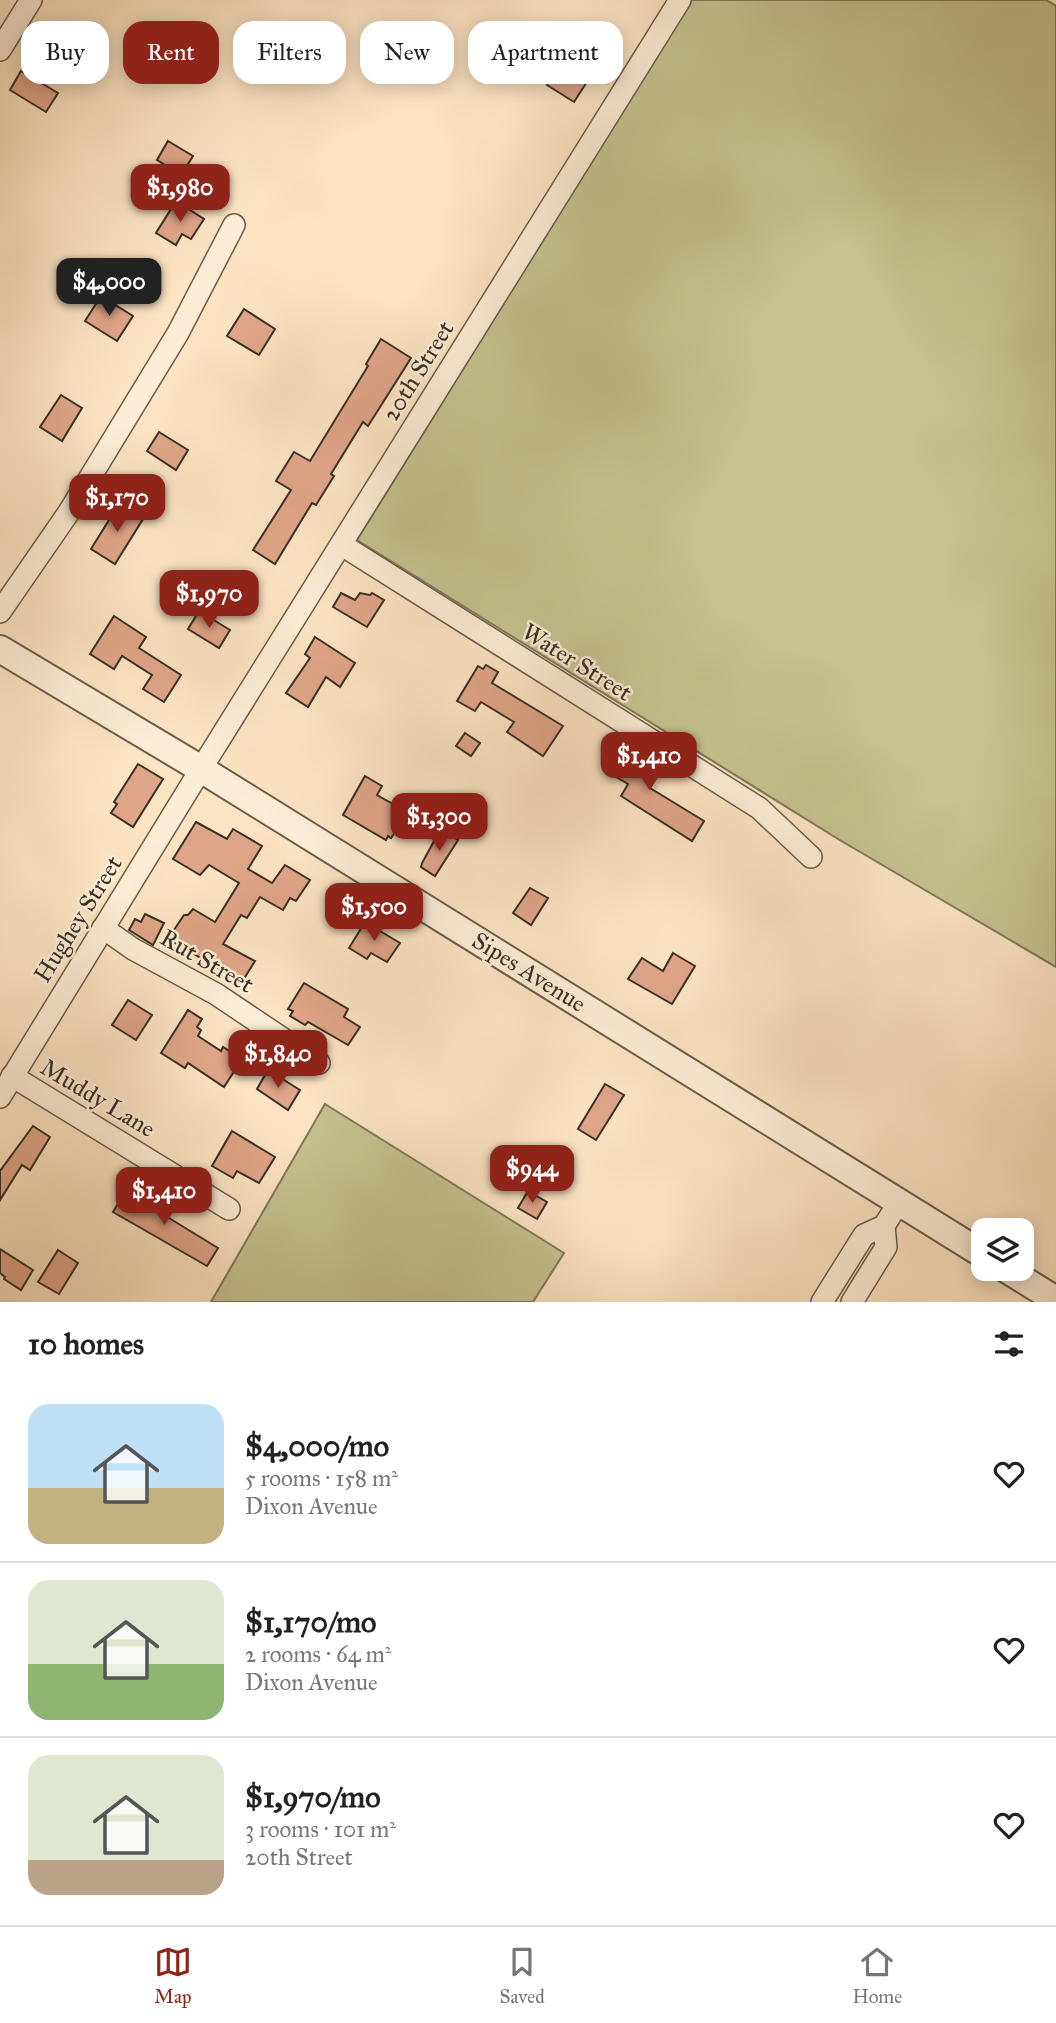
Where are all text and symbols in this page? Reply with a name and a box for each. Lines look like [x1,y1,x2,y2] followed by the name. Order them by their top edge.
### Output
[21,21,109,84] chip: Buy
[123,21,219,84] chip: Rent
[233,21,346,84] chip: Filters
[360,21,454,84] chip: New
[468,21,623,84] chip: Apartment
[123,164,237,224] pin: $1,980
[147,173,213,201] text: $1,980
[52,258,166,318] pin: $4,000
[72,267,146,295] text: $4,000
[375,315,461,427] street label: 20th Street
[60,475,174,534] pin: $1,170
[85,483,149,511] text: $1,170
[152,570,266,630] pin: $1,970
[176,579,242,607] text: $1,970
[516,616,638,708] street label: Water Street
[592,732,706,792] pin: $1,410
[617,741,681,769] text: $1,410
[382,794,496,853] pin: $1,300
[407,802,471,830] text: $1,300
[27,850,129,988] street label: Hughey Street
[317,884,431,943] pin: $1,500
[341,892,407,920] text: $1,500
[155,922,259,1000] street label: Rut Street
[467,925,591,1019] street label: Sipes Avenue
[221,1030,335,1090] pin: $1,840
[244,1039,312,1067] text: $1,840
[35,1052,161,1144] street label: Muddy Lane
[491,1146,573,1205] pin: $944
[506,1154,558,1182] text: $944
[107,1168,221,1227] pin: $1,410
[132,1176,196,1204] text: $1,410
[971,1218,1034,1281] map controls
[971,1218,1034,1281] button: layers
[990,1325,1028,1363] icon: filters
[28,1326,144,1362] text: 10 homes
[245,1428,389,1464] text: $4,000/mo
[84,1432,168,1516] icon: home
[990,1455,1028,1493] icon: heart
[245,1464,398,1492] text: 5 rooms · 158 m²
[245,1492,378,1520] text: Dixon Avenue
[245,1604,376,1640] text: $1,170/mo
[84,1608,168,1692] icon: home
[990,1631,1028,1669] icon: heart
[245,1640,391,1668] text: 2 rooms · 64 m²
[245,1668,378,1696] text: Dixon Avenue
[245,1779,381,1815] text: $1,970/mo
[84,1783,168,1867] icon: home
[990,1806,1028,1844] icon: heart
[245,1815,396,1843] text: 3 rooms · 101 m²
[245,1843,353,1871] text: 20th Street
[154,1943,192,2008] tab: Map
[500,1943,545,2008] tab: Saved
[852,1943,902,2008] tab: Home

